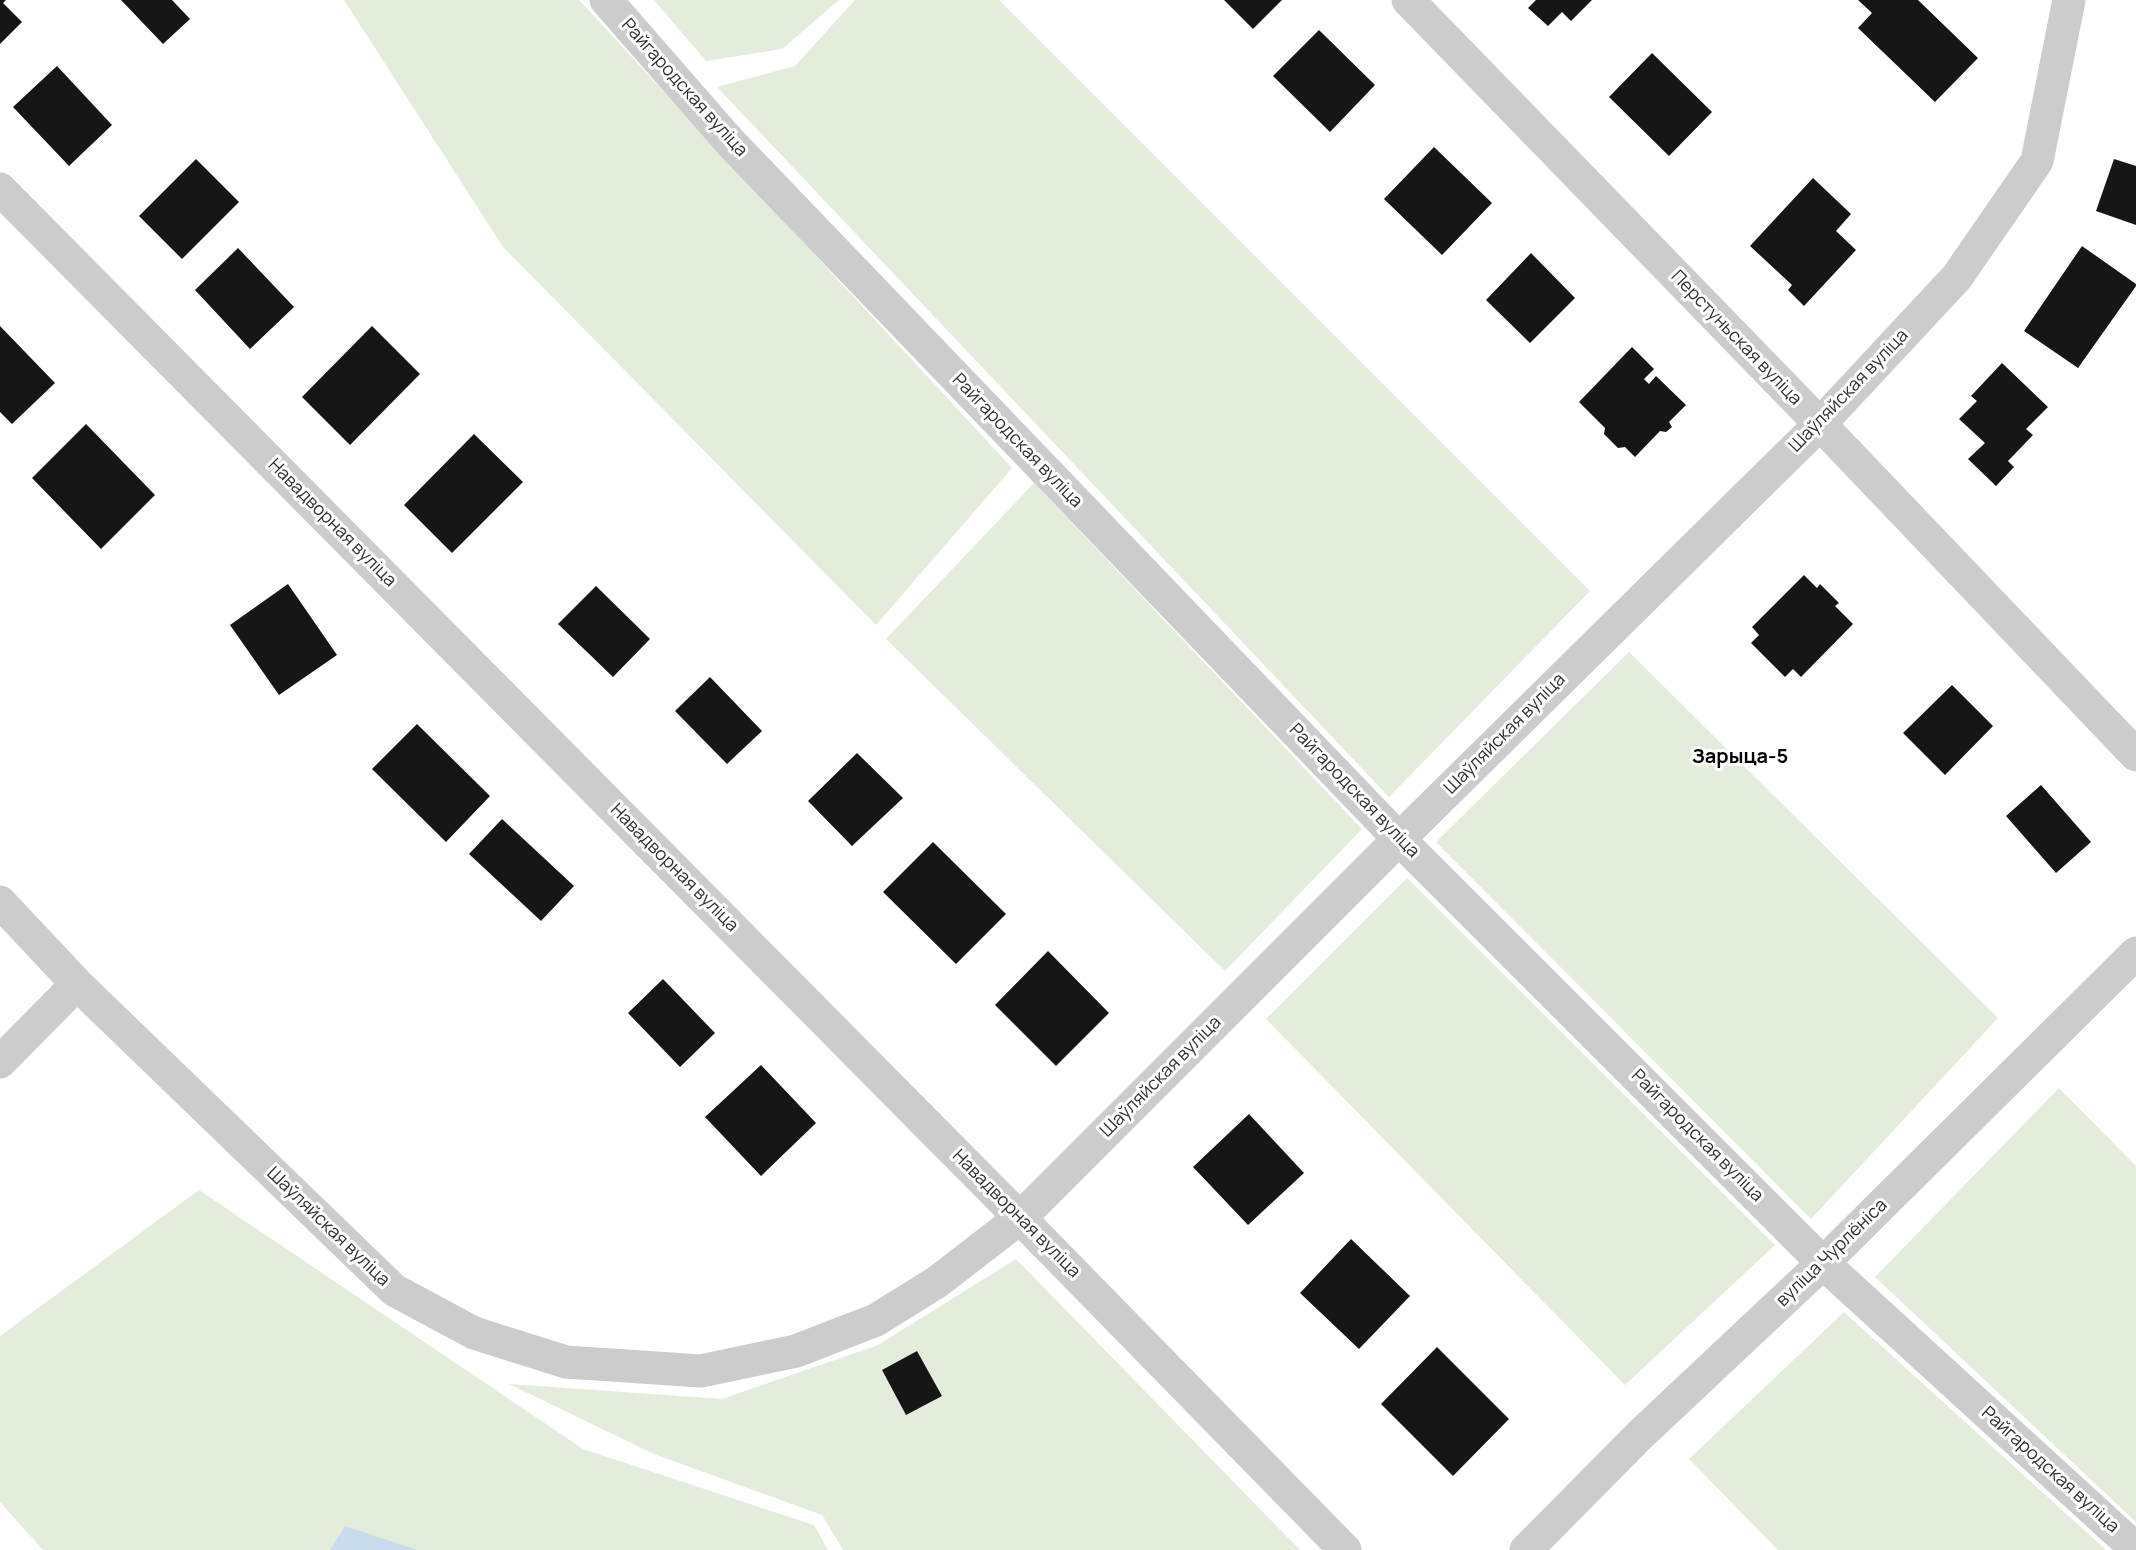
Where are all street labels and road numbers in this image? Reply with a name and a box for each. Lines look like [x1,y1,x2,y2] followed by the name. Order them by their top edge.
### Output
[616,15,752,161] street label: Райгародская вуліца
[1666,266,1806,410] street label: Перстуньская вуліца
[1785,325,1913,457] street label: Шаўляйская вуліца
[947,369,1087,513] street label: Райгародская вуліца
[263,454,401,592] street label: Навадворная вуліца
[1440,669,1570,799] street label: Шаўляйская вуліца
[1284,719,1424,863] street label: Райгародская вуліца
[605,799,743,937] street label: Навадворная вуліца
[1096,1012,1226,1142] street label: Шаўляйская вуліца
[1626,1065,1768,1207] street label: Райгародская вуліца
[947,1145,1085,1283] street label: Навадворная вуліца
[262,1163,394,1291] street label: Шаўляйская вуліца
[1772,1195,1892,1311] street label: вуліца Чурлёніса
[1977,1402,2123,1538] street label: Райгародская вуліца

